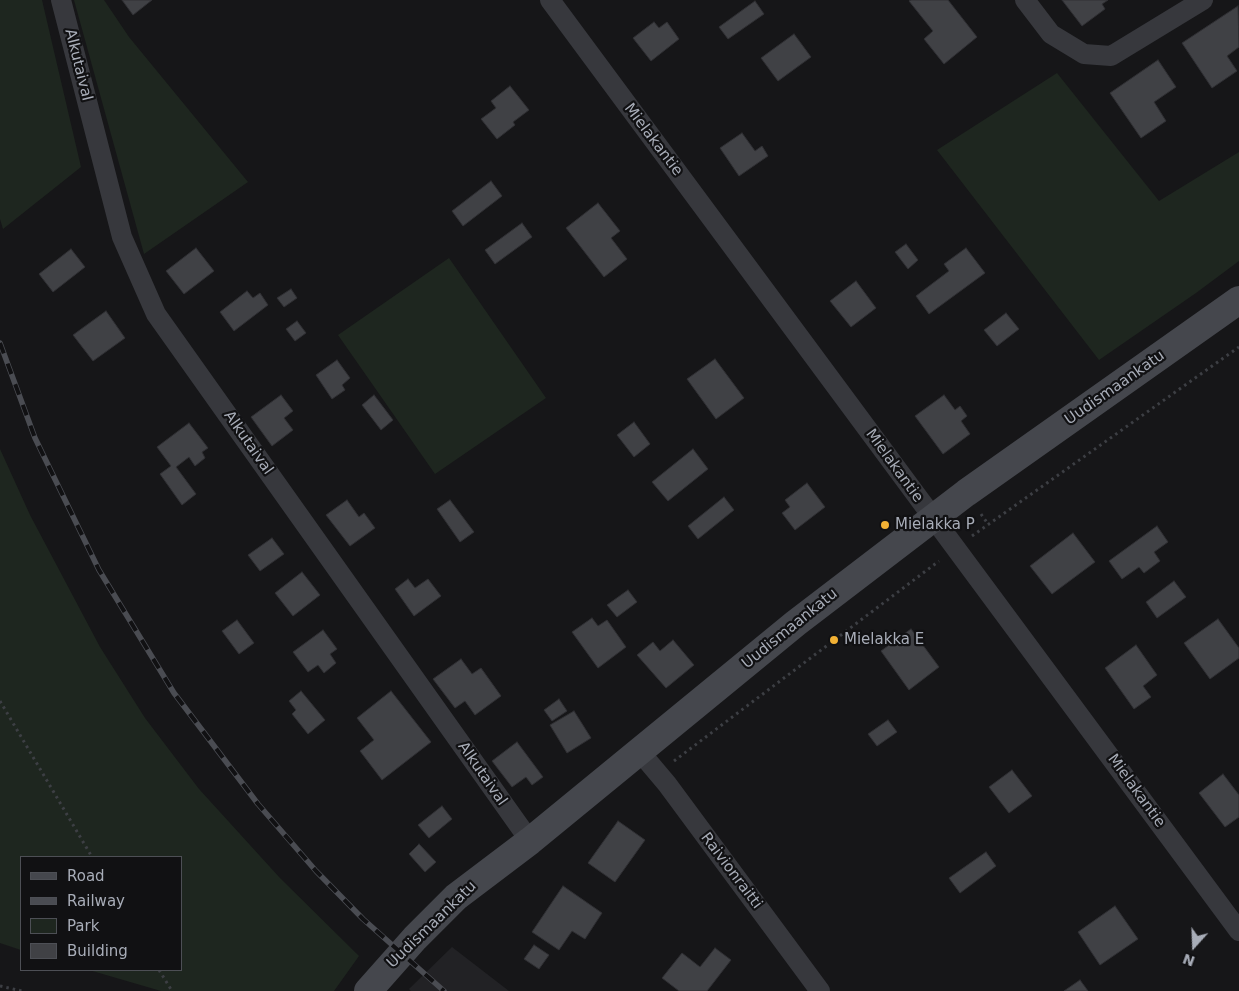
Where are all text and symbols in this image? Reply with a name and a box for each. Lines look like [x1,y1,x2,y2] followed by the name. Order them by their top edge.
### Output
[60,27,96,103] street label: Alkutaival
[620,100,686,180] street label: Mielakantie
[1062,347,1168,429] street label: Uudismaankatu
[220,408,276,478] street label: Alkutaival
[861,426,927,506] street label: Mielakantie
[895,516,975,534] place label: Mielakka P
[879,519,891,531] marker: Mielakka P
[739,585,841,673] street label: Uudismaankatu
[844,631,924,649] place label: Mielakka E
[828,634,840,646] marker: Mielakka E
[454,739,510,809] street label: Alkutaival
[1103,751,1169,831] street label: Mielakantie
[697,829,765,913] street label: Raivionraitti
[20,856,182,971] legend
[67,867,105,885] text: Road
[383,878,481,972] street label: Uudismaankatu
[67,892,125,910] text: Railway
[67,917,99,935] text: Park
[1169,921,1219,971] north arrow
[67,942,128,960] text: Building
[1181,951,1197,970] text: N

